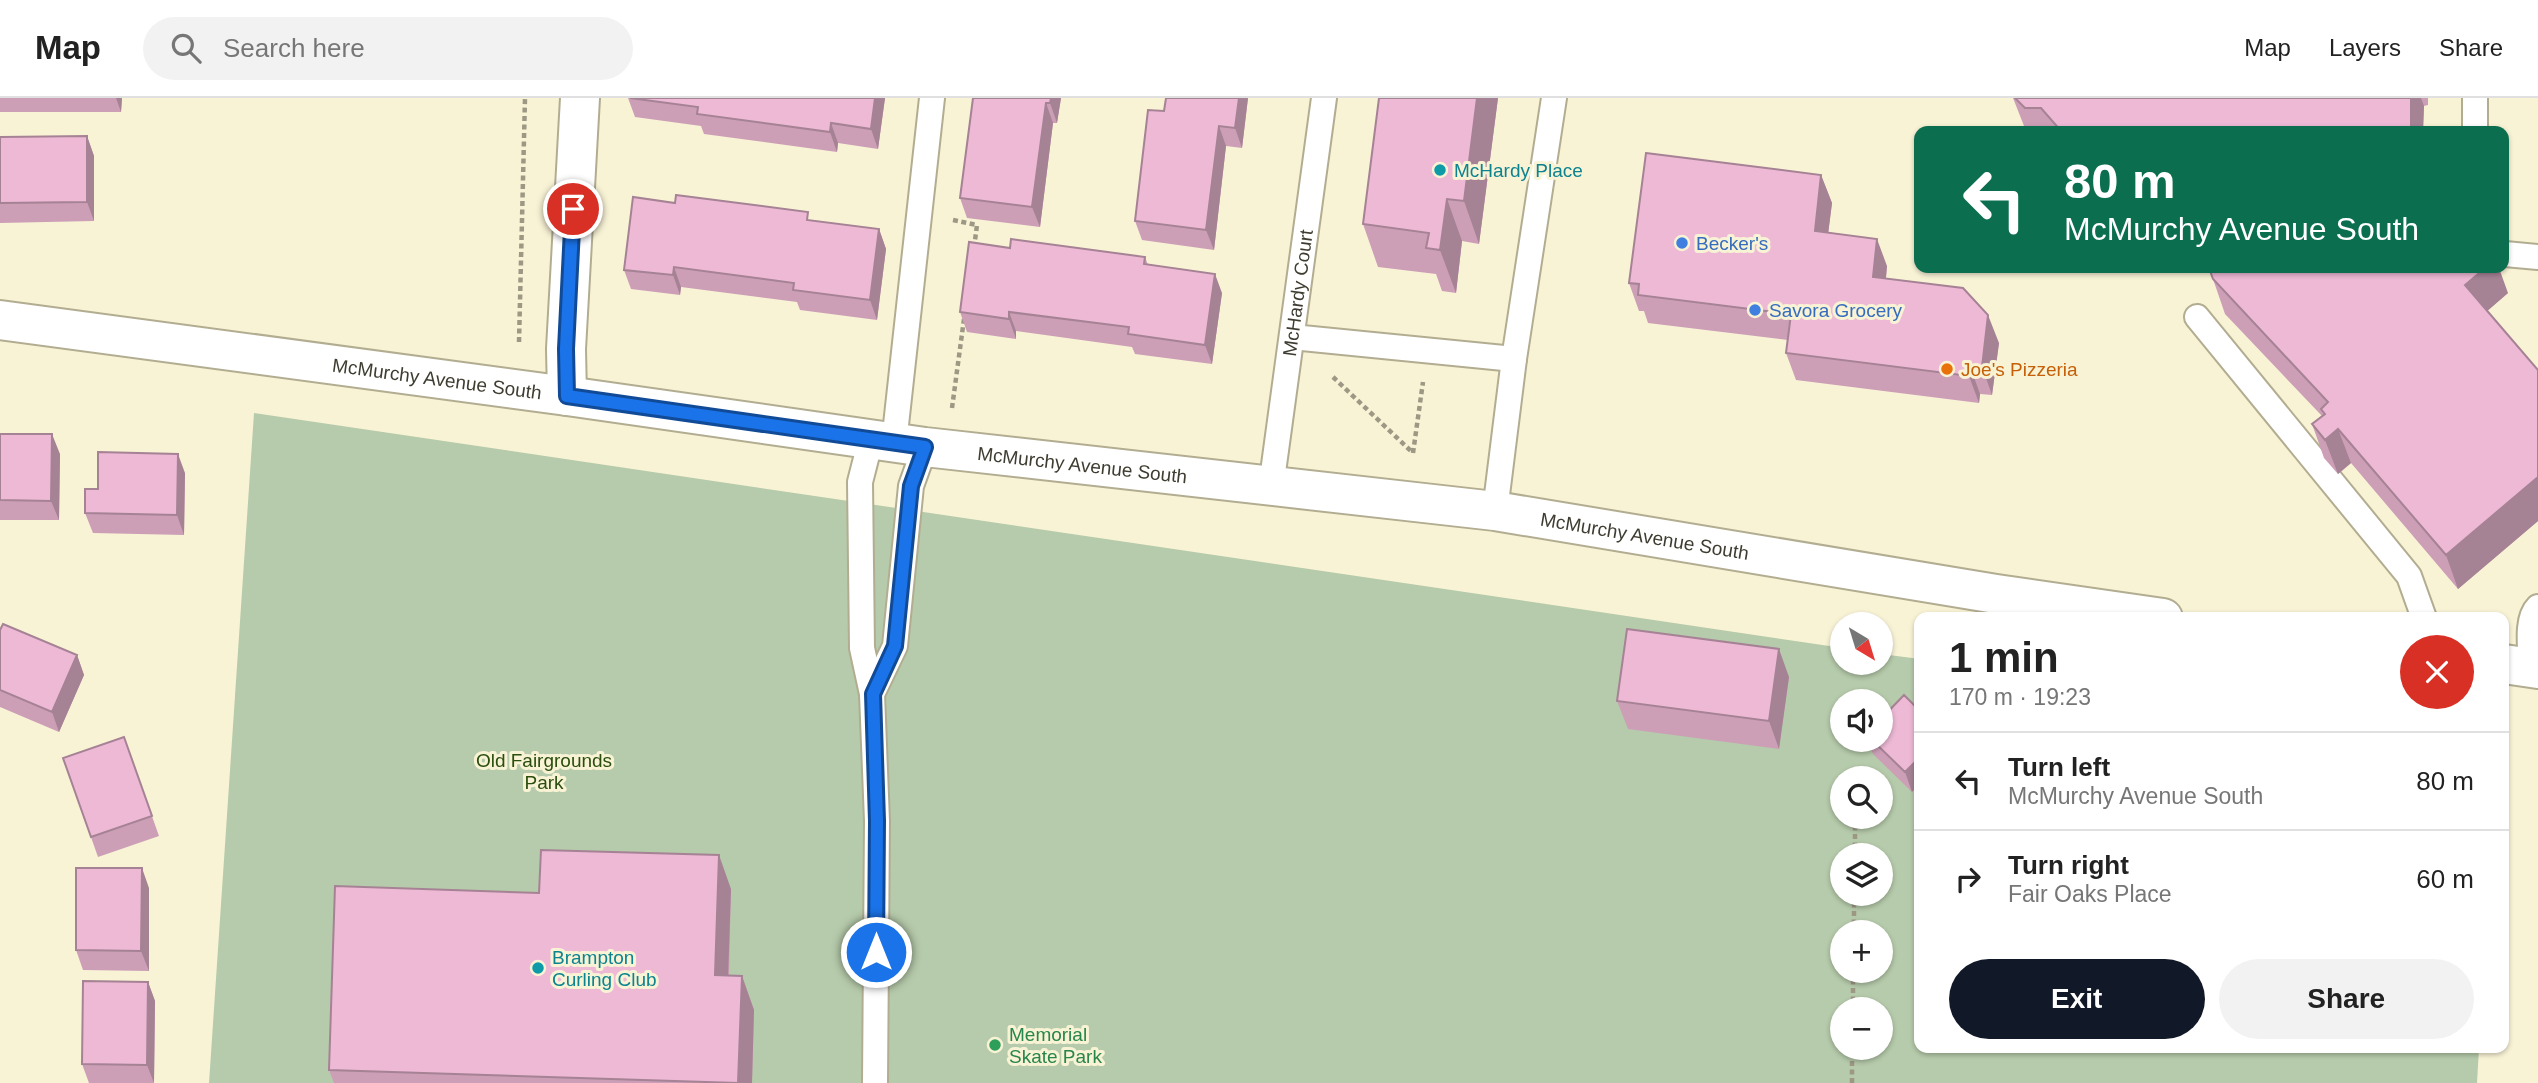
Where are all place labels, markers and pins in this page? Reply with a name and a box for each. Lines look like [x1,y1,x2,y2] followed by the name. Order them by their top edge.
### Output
[1454,160,1583,181] place label: McHardy Place
[1432,162,1448,178] marker: McHardy Place
[543,179,603,239] pin
[1696,233,1768,254] place label: Becker's
[1674,235,1690,251] marker: Becker's
[1769,300,1903,321] place label: Savora Grocery
[1747,302,1763,318] marker: Savora Grocery
[1961,359,2078,380] place label: Joe's Pizzeria
[1939,361,1955,377] marker: Joe's Pizzeria
[552,947,657,990] place label: Brampton Curling Club
[530,960,546,976] marker: Brampton Curling Club
[1009,1024,1102,1067] place label: Memorial Skate Park
[987,1037,1003,1053] marker: Memorial Skate Park

